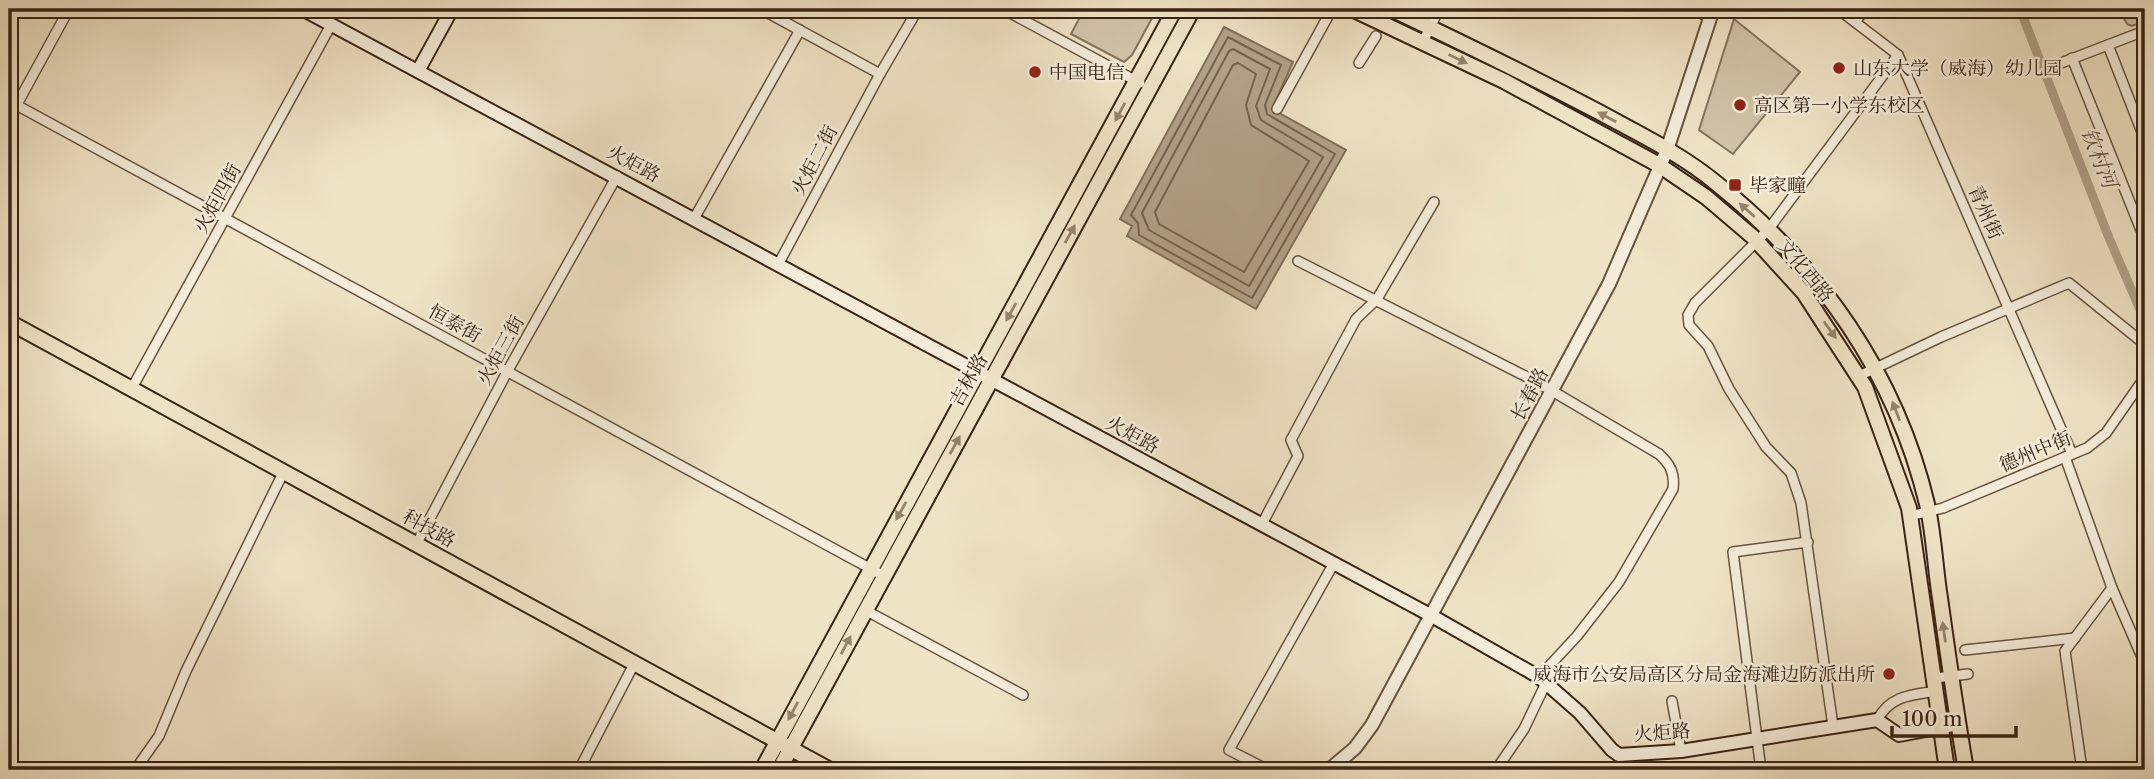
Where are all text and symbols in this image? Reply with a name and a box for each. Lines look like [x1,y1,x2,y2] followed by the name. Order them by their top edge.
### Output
[1448,54,1468,65] one-way arrow
[1853,57,2062,80] place label: 山东大学（威海）幼儿园
[1831,60,1847,76] marker: 山东大学（威海）幼儿园
[1049,61,1125,84] place label: 中国电信
[1027,64,1043,80] marker: 中国电信
[1754,94,1925,117] place label: 高区第一小学东校区
[1732,97,1748,113] marker: 高区第一小学东校区
[1114,102,1126,122] one-way arrow
[1597,111,1617,123] one-way arrow
[786,121,842,199] street label: 火炬二街
[2076,124,2124,195] water label: 钦村河
[603,140,664,187] street label: 火炬路
[189,159,246,237] street label: 火炬四街
[1749,174,1806,197] place label: 毕家疃
[1727,177,1743,193] marker: 毕家疃
[1963,181,2008,243] street label: 青州街
[1739,203,1756,219] one-way arrow
[1064,224,1076,244] one-way arrow
[1772,234,1839,307] street label: 文化西路
[424,300,485,347] street label: 恒泰街
[1005,302,1017,322] one-way arrow
[472,311,529,389] street label: 火炬三街
[1823,321,1837,339] one-way arrow
[945,350,992,411] street label: 吉林路
[1506,364,1553,425] street label: 长春路
[1890,400,1901,421] one-way arrow
[1102,411,1163,458] street label: 火炬路
[1996,426,2075,477] street label: 德州中街
[949,435,961,455] one-way arrow
[895,501,907,521] one-way arrow
[398,505,459,552] street label: 科技路
[1939,621,1950,643] one-way arrow
[840,635,852,654] one-way arrow
[1533,663,1875,686] place label: 威海市公安局高区分局金海滩边防派出所
[1881,666,1897,682] marker: 威海市公安局高区分局金海滩边防派出所
[1892,695,2016,739] scale bar
[788,702,800,722] one-way arrow
[1902,706,1963,731] text: 100 m
[1633,719,1691,746] street label: 火炬路

